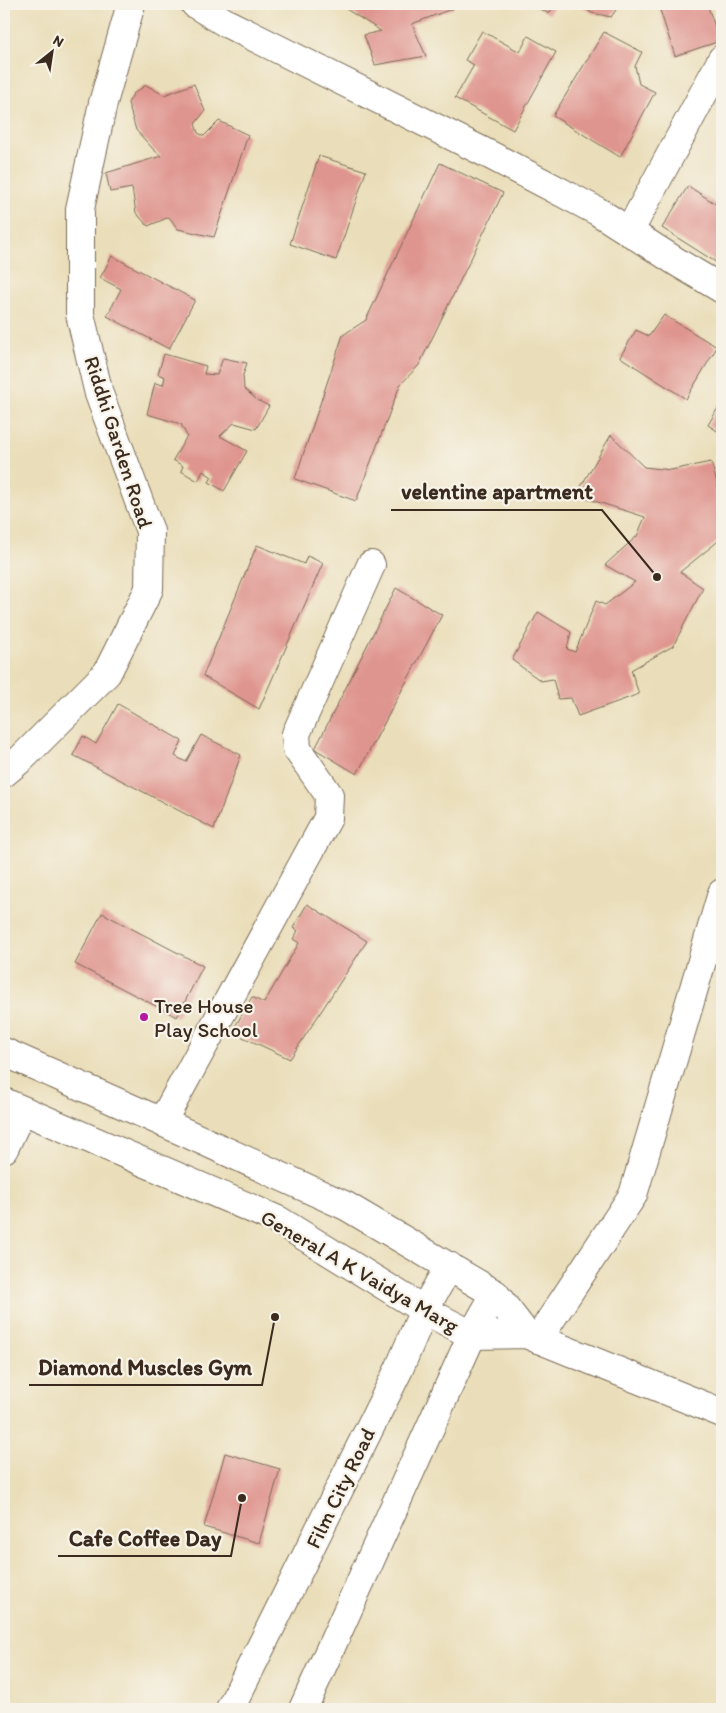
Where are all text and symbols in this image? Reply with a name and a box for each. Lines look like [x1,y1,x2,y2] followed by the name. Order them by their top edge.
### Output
[28,28,78,78] north arrow
[50,31,67,51] text: N
[79,353,159,532] street label: Riddhi Garden Road
[391,473,602,510] callout: velentine apartment
[401,478,593,505] text: velentine apartment
[154,993,258,1042] place label: Tree House Play School
[138,1011,150,1023] marker: Tree House Play School
[257,1204,464,1338] street label: General A K Vaidya Marg
[29,1348,262,1385] callout: Diamond Muscles Gym
[38,1354,252,1381] text: Diamond Muscles Gym
[300,1424,380,1552] street label: Film City Road
[58,1519,231,1556] callout: Cafe Coffee Day
[69,1525,222,1552] text: Cafe Coffee Day

